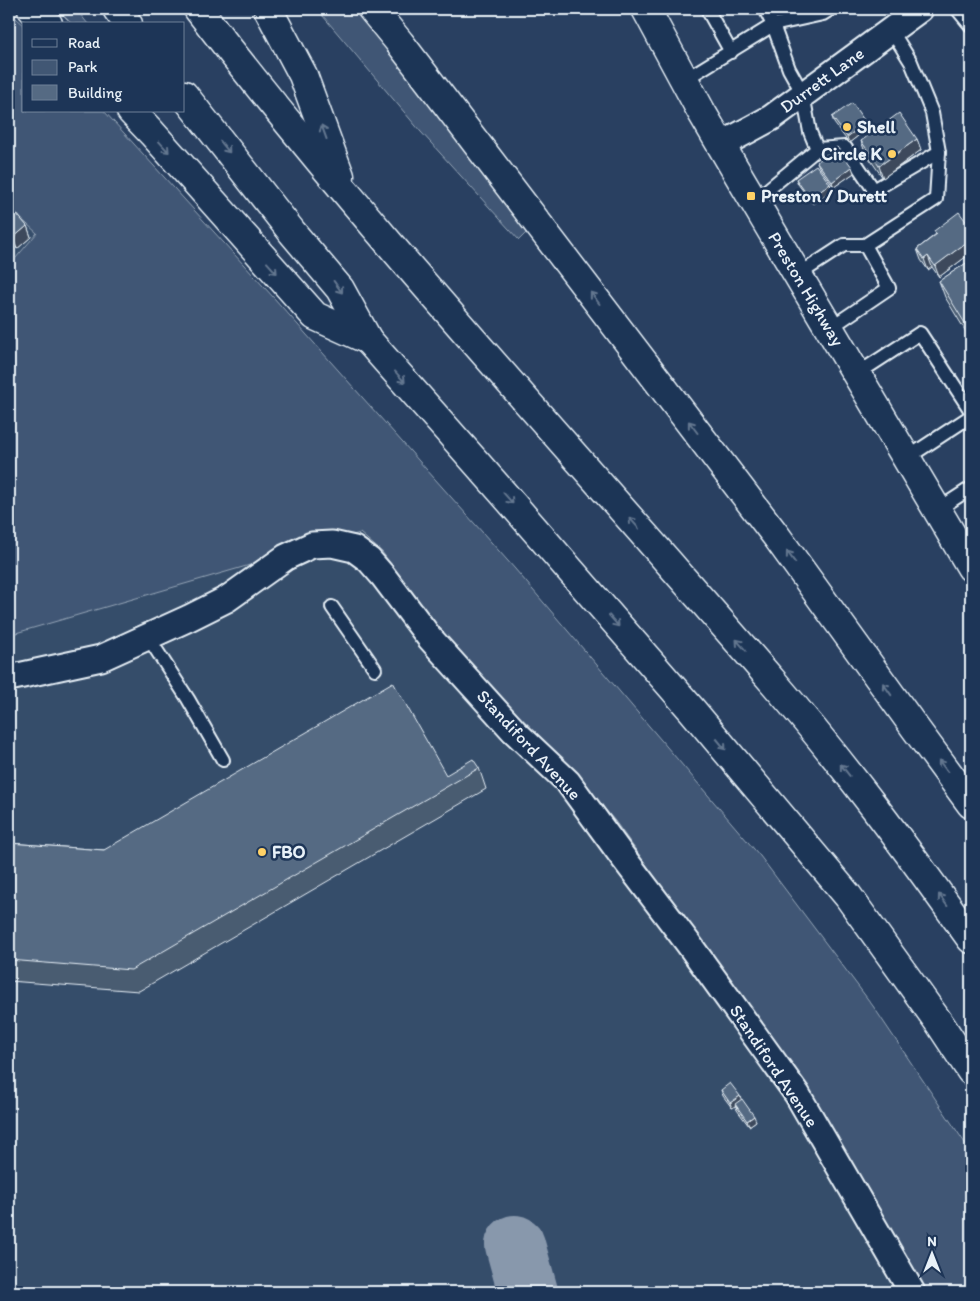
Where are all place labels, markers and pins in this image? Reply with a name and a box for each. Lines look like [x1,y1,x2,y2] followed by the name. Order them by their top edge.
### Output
[857,116,896,138] place label: Shell
[841,121,853,133] marker: Shell
[821,143,882,165] place label: Circle K
[886,148,898,160] marker: Circle K
[761,185,887,207] place label: Preston / Durett
[745,190,757,202] marker: Preston / Durett
[272,841,306,863] place label: FBO
[256,846,268,858] marker: FBO

